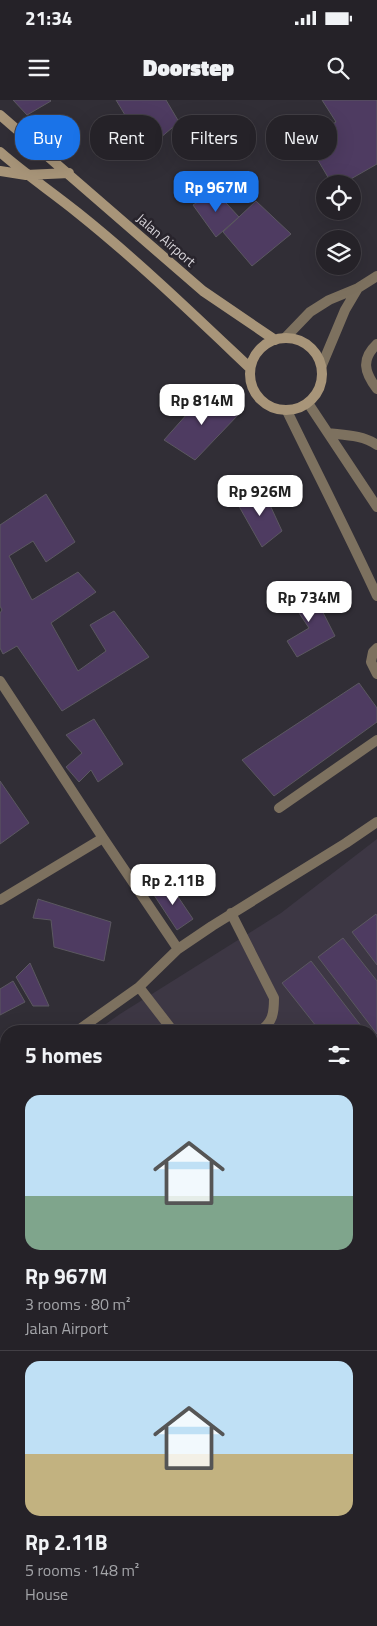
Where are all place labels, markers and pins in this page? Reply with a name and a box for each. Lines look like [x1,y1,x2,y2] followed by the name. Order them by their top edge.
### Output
[170,170,262,213] pin: Rp 967M
[156,384,248,426] pin: Rp 814M
[214,474,306,517] pin: Rp 926M
[263,580,355,623] pin: Rp 734M
[121,864,225,906] pin: Rp 2.11B

